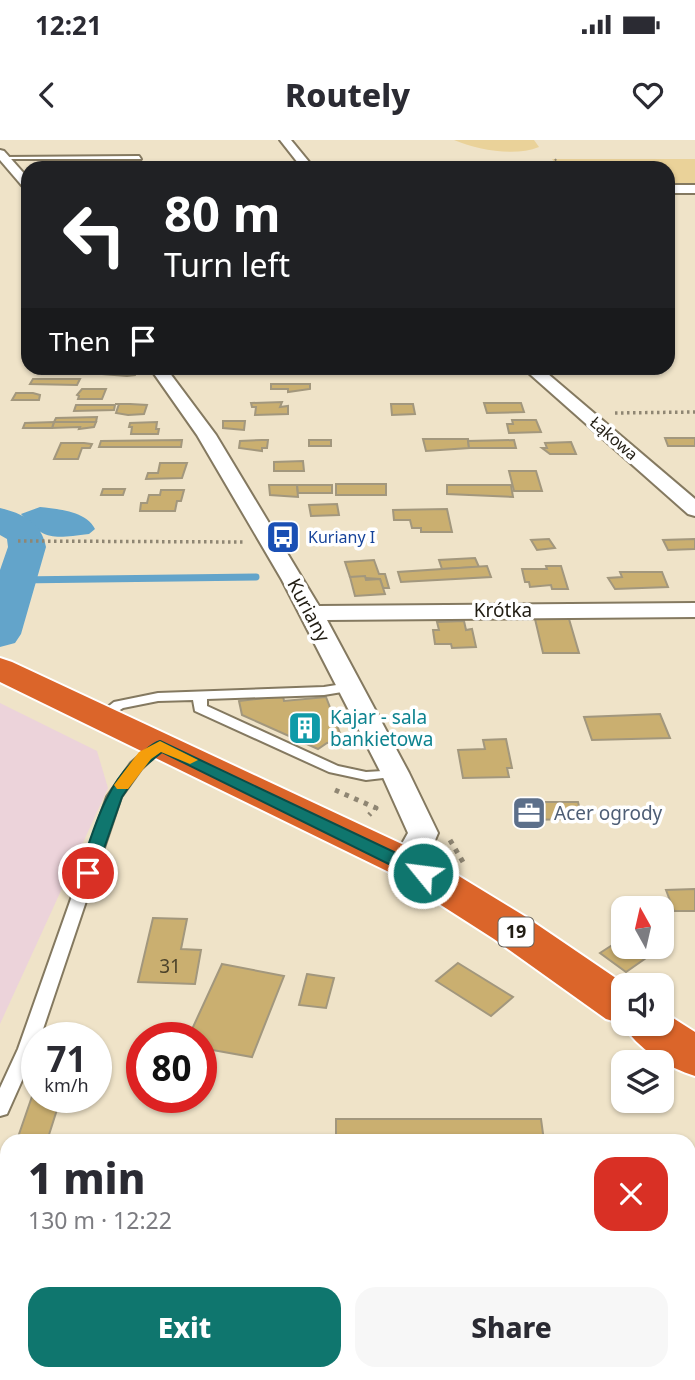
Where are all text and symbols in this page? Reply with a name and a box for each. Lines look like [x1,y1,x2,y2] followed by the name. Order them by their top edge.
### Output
[35,7,102,43] text: 12:21
[285,73,410,116] text: Routely
[28,76,66,114] icon: back
[629,76,667,114] icon: heart
[164,180,281,246] text: 80 m
[49,189,140,280] icon: left
[164,243,290,286] text: Turn left
[124,322,162,360] icon: arrive
[49,323,110,359] text: Then
[585,411,643,465] street label: Łąkowa
[264,518,302,556] bus stop icon: Kuriany I
[308,526,375,548] place label: Kuriany I
[281,574,337,647] street label: Kuriany
[474,597,532,623] street label: Krótka
[330,704,433,752] place label: Kajar - sala bankietowa
[286,709,324,747] building icon: Kajar - sala bankietowa
[510,794,548,832] office icon: Acer ogrody
[554,800,663,826] place label: Acer ogrody
[386,836,460,910] position arrow
[58,843,118,903] pin
[69,854,107,892] icon: arrive
[611,896,674,959] north arrow
[611,896,674,1113] map controls
[498,918,534,946] road number: 19
[159,953,181,979] house number: 31
[611,973,674,1036] button: sound
[126,1022,217,1113] speed limit sign: 80
[46,1035,87,1082] text: 71
[611,1050,674,1113] button: layers
[44,1073,89,1097] text: km/h
[28,1149,145,1206] text: 1 min
[594,1157,668,1231] button: close
[28,1204,172,1236] text: 130 m · 12:22
[28,1287,341,1367] button: Exit
[355,1287,668,1367] button: Share

